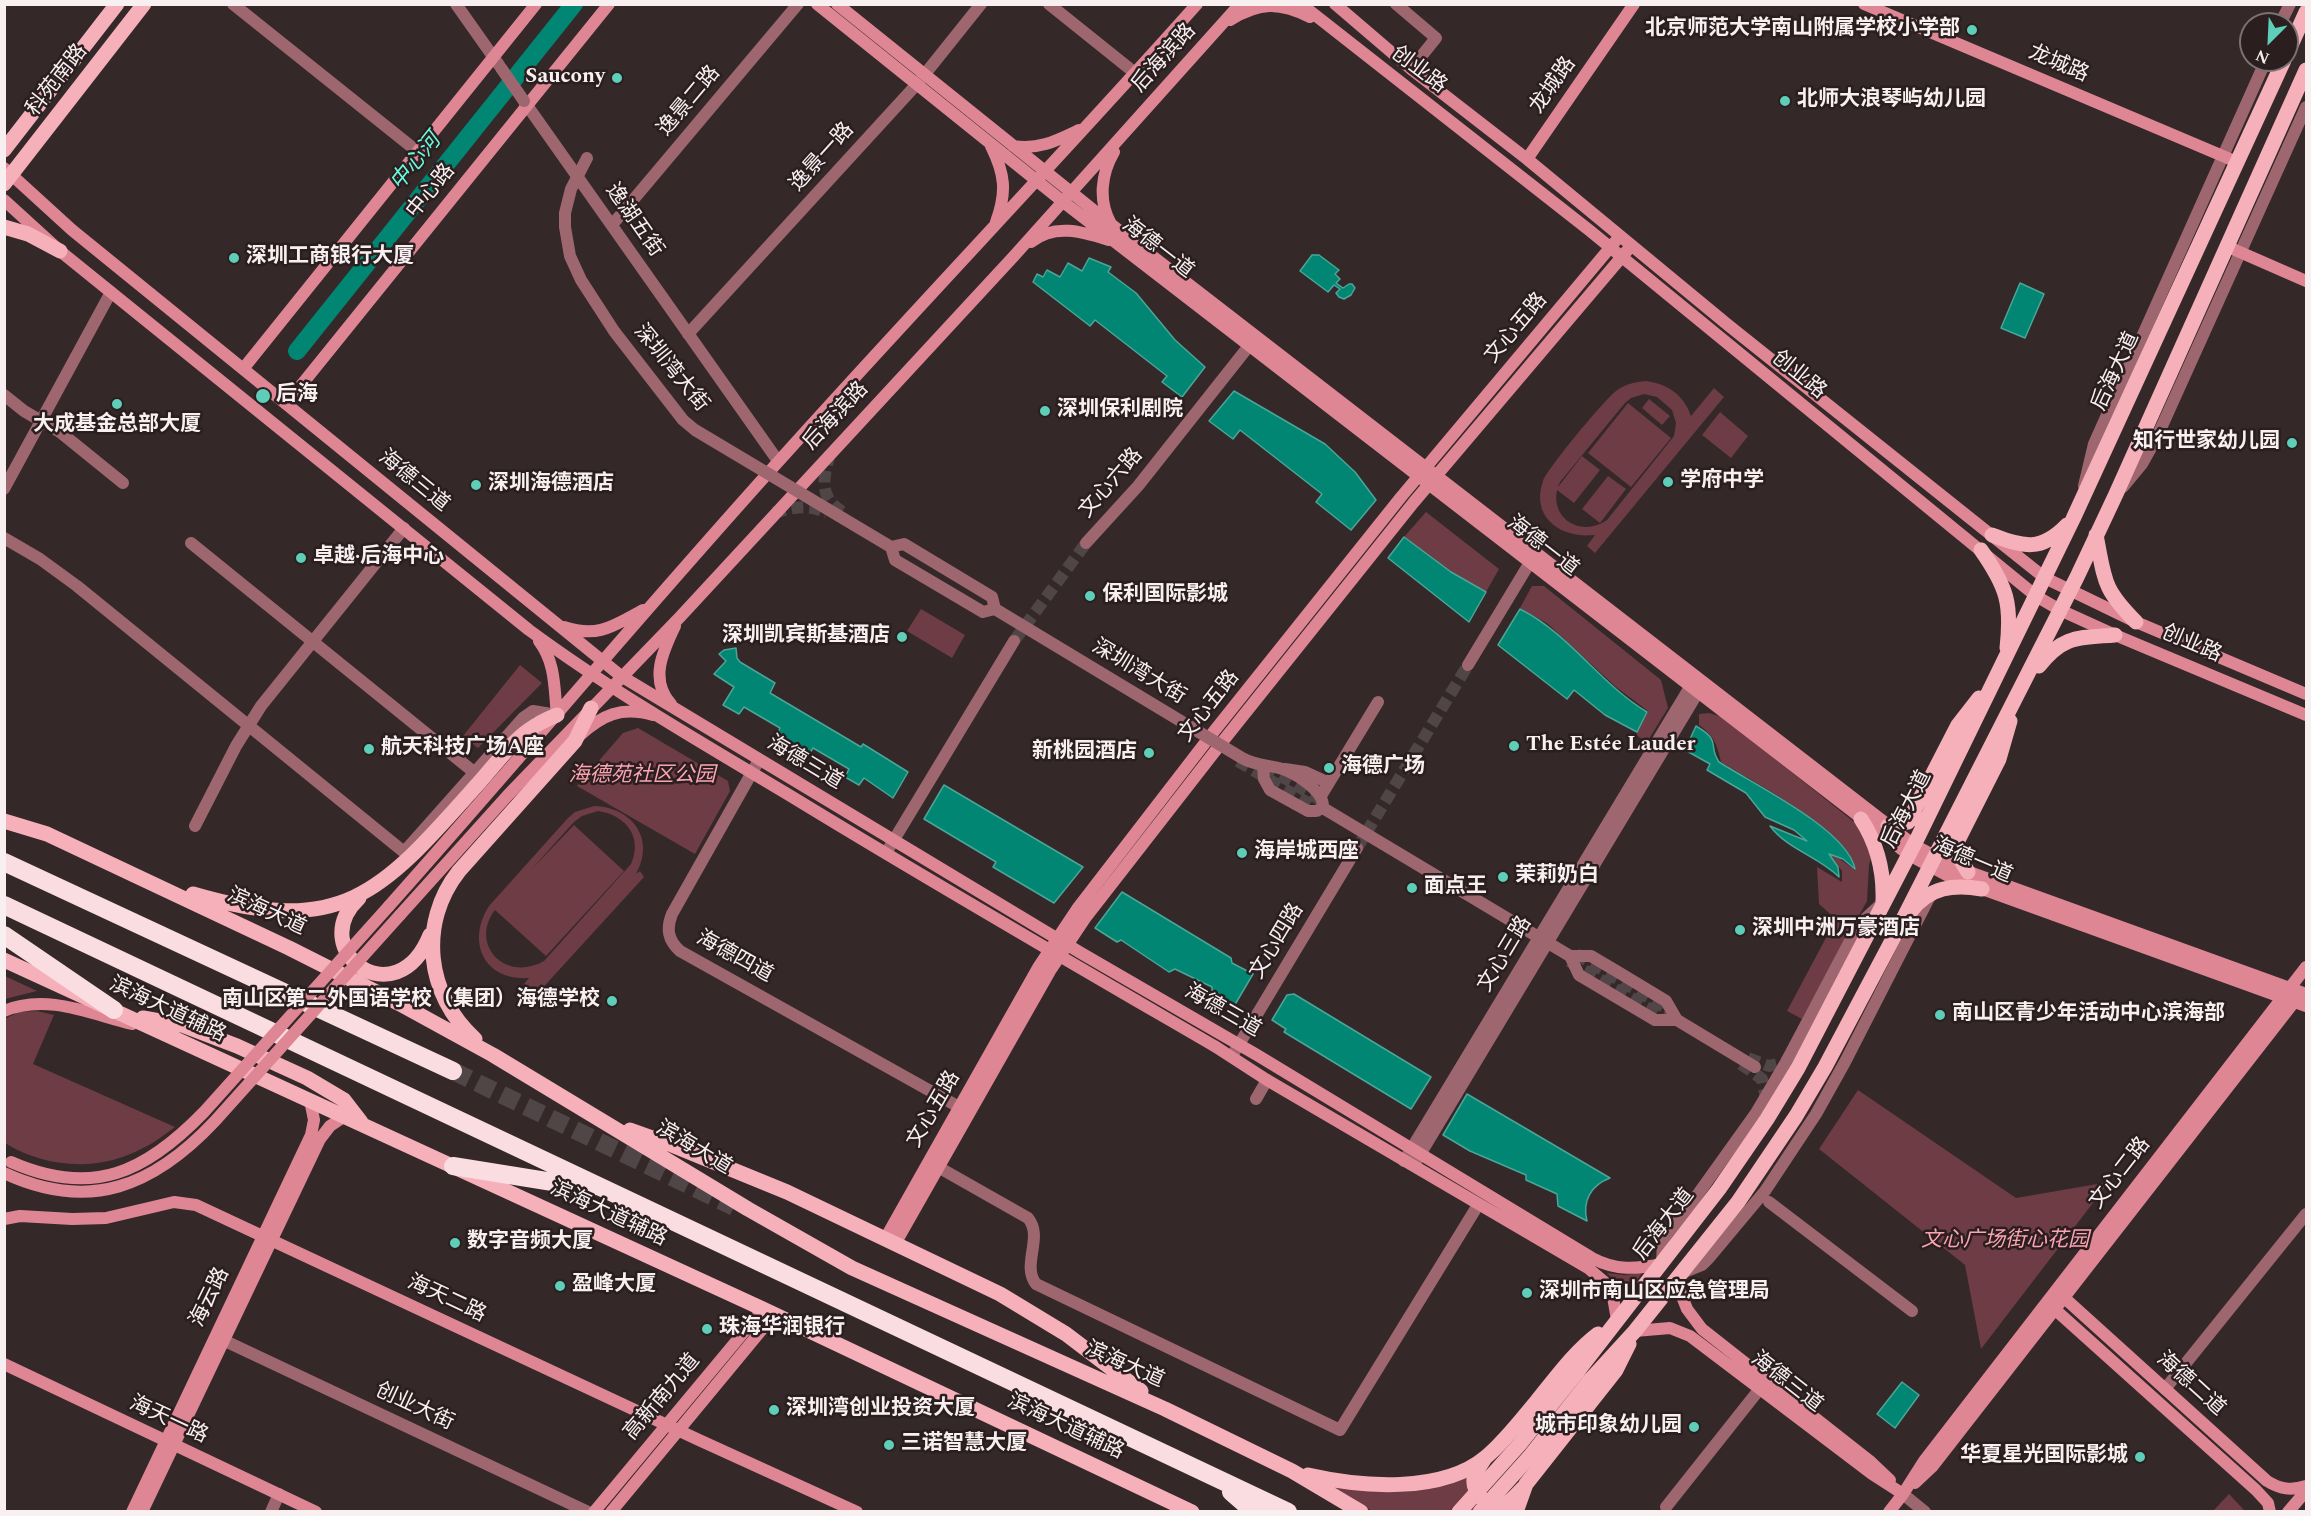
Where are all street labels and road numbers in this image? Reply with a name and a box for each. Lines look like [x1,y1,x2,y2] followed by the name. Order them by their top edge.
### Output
[1128,19,1202,99] street label: 后海滨路
[22,40,94,122] street label: 科苑南路
[2024,41,2092,89] street label: 龙城路
[1385,42,1451,100] street label: 创业路
[1526,53,1582,119] street label: 龙城路
[653,62,727,142] street label: 逸景二路
[786,118,860,198] street label: 逸景一路
[402,160,462,224] street label: 中心路
[599,179,667,263] street label: 逸湖五街
[1116,213,1198,285] street label: 海德一道
[1480,289,1554,369] street label: 文心五路
[627,320,713,418] street label: 深圳湾大街
[2088,329,2146,415] street label: 后海大道
[1766,346,1830,406] street label: 创业路
[799,378,875,456] street label: 后海滨路
[1075,444,1149,524] street label: 文心六路
[372,446,454,518] street label: 海德三道
[1501,511,1583,583] street label: 海德一道
[2157,621,2225,669] street label: 创业路
[1087,635,1189,711] street label: 深圳湾大街
[1174,666,1246,748] street label: 文心五路
[762,732,846,796] street label: 海德三道
[1878,767,1938,853] street label: 后海大道
[1928,834,2016,890] street label: 海德一道
[223,884,309,942] street label: 滨海大道
[1246,900,1310,984] street label: 文心四路
[1474,913,1538,997] street label: 文心三路
[691,927,777,989] street label: 海德四道
[105,973,229,1049] street label: 滨海大道辅路
[1179,980,1265,1044] street label: 海德三道
[903,1067,967,1153] street label: 文心五路
[651,1117,735,1181] street label: 滨海大道
[2085,1133,2157,1215] street label: 文心二路
[546,1177,670,1253] street label: 滨海大道辅路
[1629,1184,1701,1266] street label: 后海大道
[186,1264,236,1332] street label: 海云路
[403,1271,489,1329] street label: 海天二路
[1081,1337,1167,1395] street label: 滨海大道
[1745,1347,1827,1419] street label: 海德三道
[2150,1348,2230,1422] street label: 海德二道
[620,1350,706,1446] street label: 高新南九道
[371,1379,457,1437] street label: 创业大街
[1003,1390,1127,1466] street label: 滨海大道辅路
[125,1392,211,1450] street label: 海天一路

